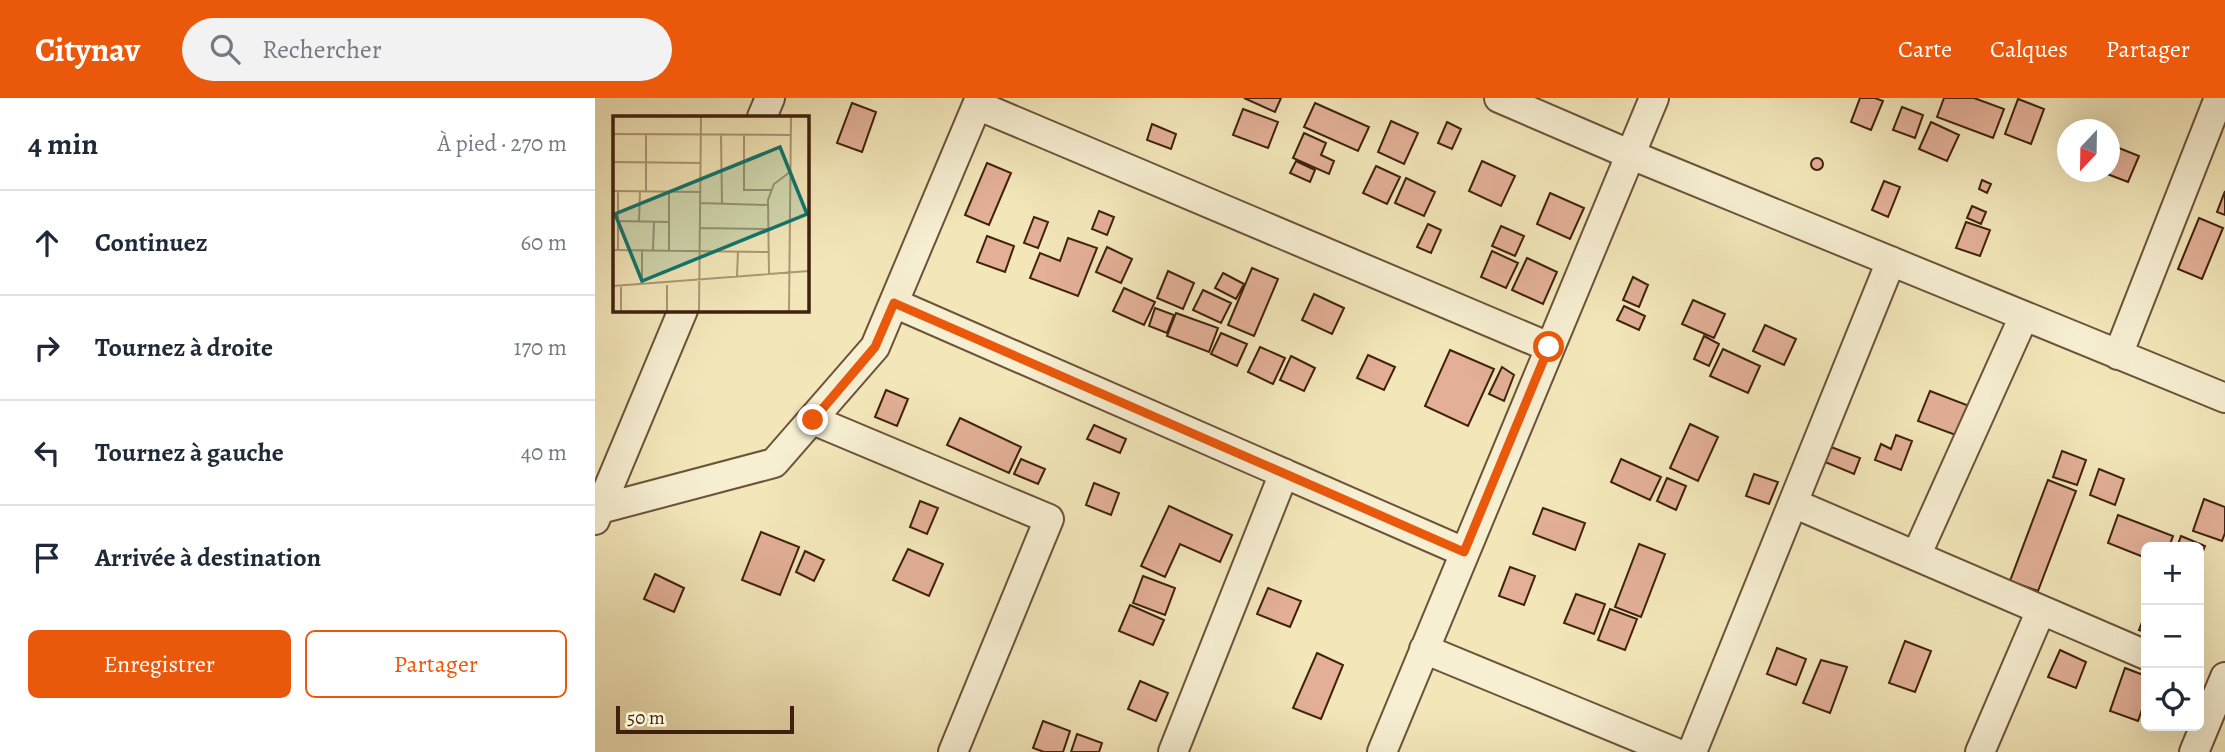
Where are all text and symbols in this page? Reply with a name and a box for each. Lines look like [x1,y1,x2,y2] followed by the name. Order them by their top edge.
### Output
[182,18,672,81] search box
[35,27,140,72] text: Citynav
[206,30,244,68] icon: search
[262,32,382,67] text: Rechercher
[1898,33,1952,65] text: Carte
[1990,33,2068,65] text: Calques
[2106,33,2190,65] text: Partager
[613,116,809,312] inset map
[2057,119,2120,182] north arrow
[28,124,98,164] text: 4 min
[438,128,567,159] text: À pied · 270 m
[28,224,66,262] icon: ahead
[95,225,208,260] text: Continuez
[520,227,567,258] text: 60 m
[28,329,66,367] icon: right
[95,330,273,365] text: Tournez à droite
[1533,331,1564,362] route start
[514,332,567,363] text: 170 m
[797,404,828,435] route end
[28,434,66,472] icon: left
[95,435,284,470] text: Tournez à gauche
[521,437,567,468] text: 40 m
[28,539,66,577] icon: arrive
[95,540,321,575] text: Arrivée à destination
[2141,542,2204,731] map controls
[2141,542,2204,605] button: +
[2141,605,2204,668] button: −
[28,630,291,698] button: Enregistrer
[305,630,567,698] button: Partager
[2141,668,2204,731] button: locate
[616,703,795,735] scale bar
[627,705,665,731] text: 50 m

